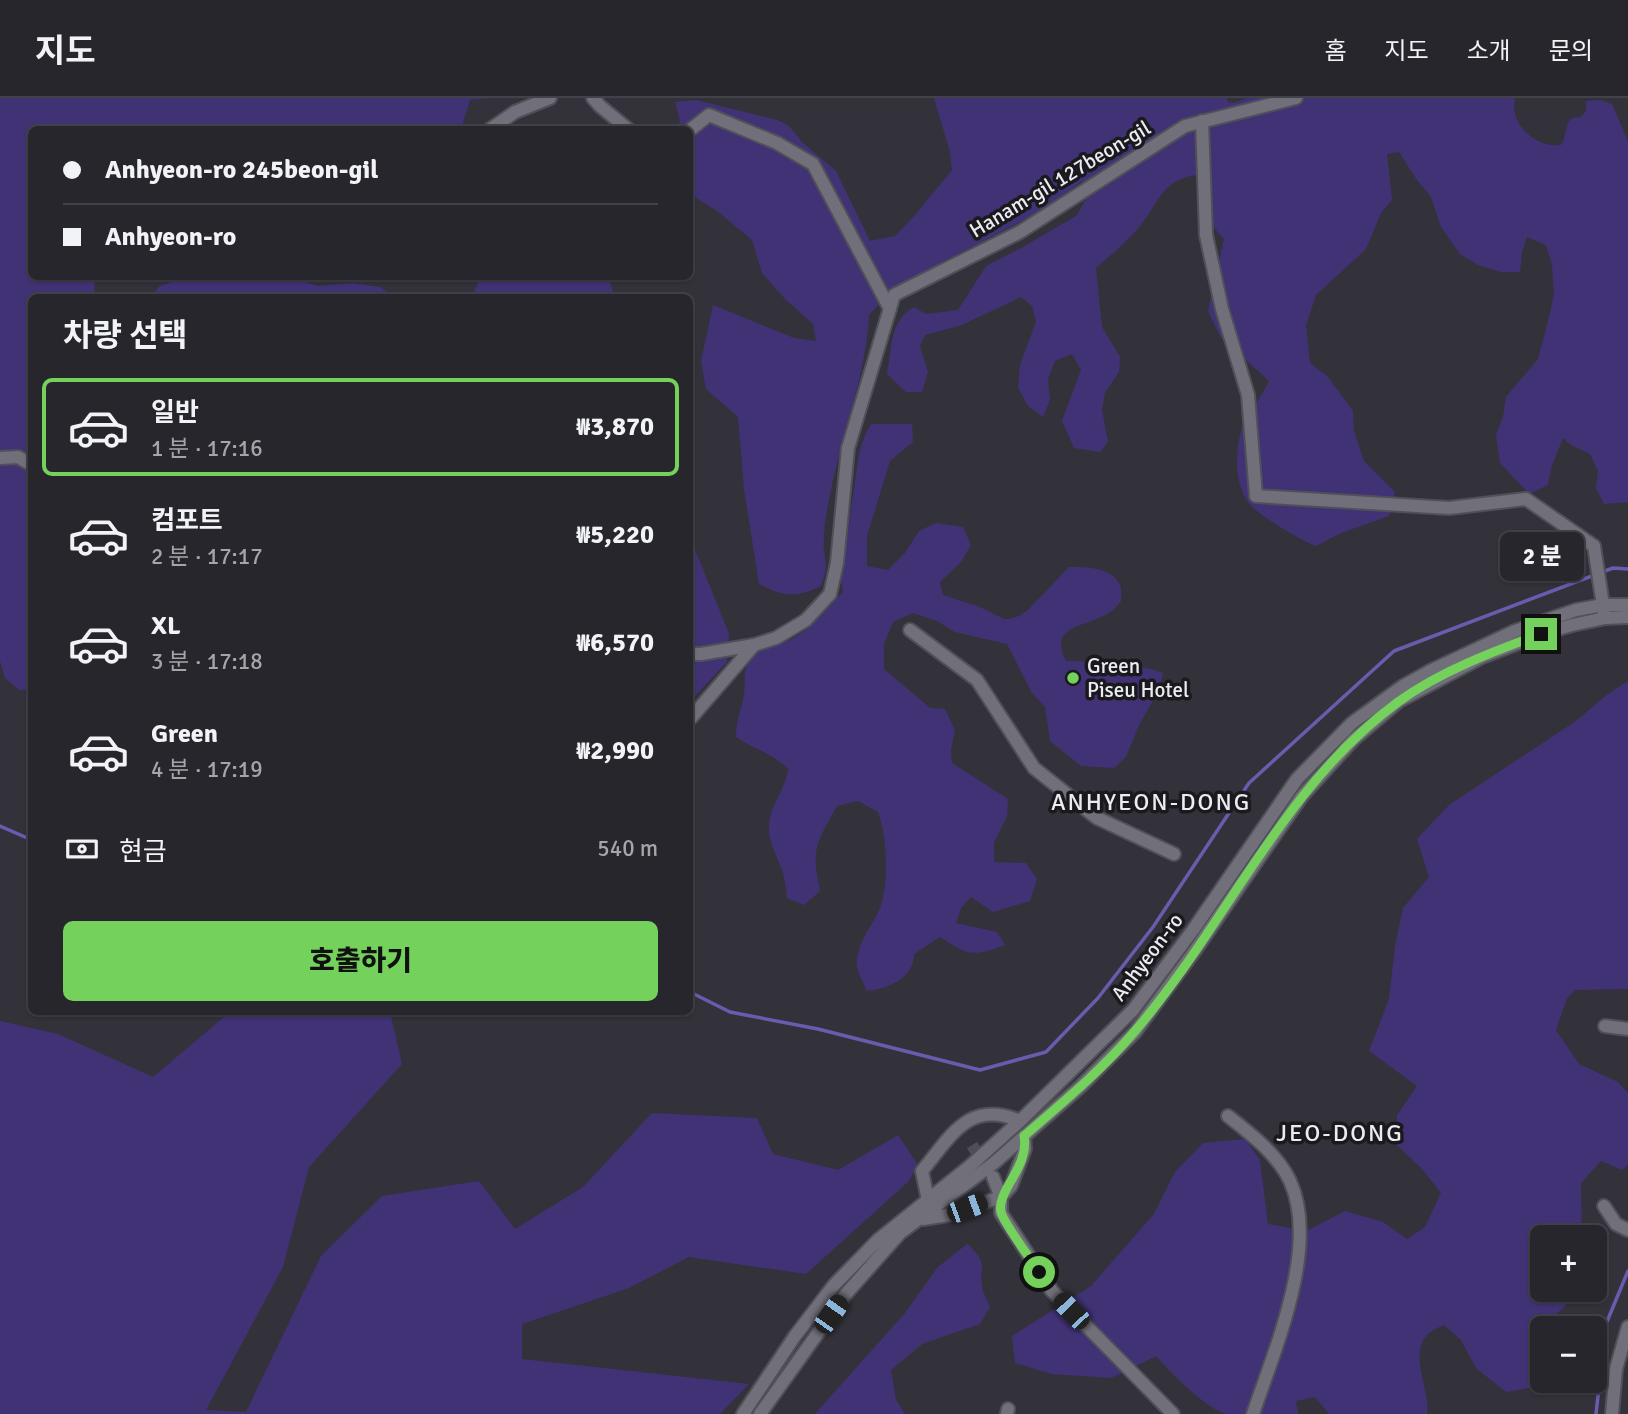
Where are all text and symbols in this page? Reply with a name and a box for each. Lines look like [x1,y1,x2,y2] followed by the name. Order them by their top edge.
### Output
[35,31,96,72] text: 지도
[1324,36,1346,66] text: 홈
[1384,36,1429,66] text: 지도
[1467,36,1511,66] text: 소개
[1549,36,1593,66] text: 문의
[965,115,1155,243] street label: Hanam-gil 127beon-gil
[105,154,378,186] text: Anhyeon-ro 245beon-gil
[105,221,236,253] text: Anhyeon-ro
[63,316,188,355] text: 차량 선택
[67,396,130,459] icon: car
[151,397,199,429] text: 일반
[576,411,654,443] text: ₩3,870
[151,434,263,463] text: 1 분 · 17:16
[67,504,130,567] icon: car
[151,505,223,537] text: 컴포트
[576,519,654,551] text: ₩5,220
[1499,532,1583,582] callout: 2 분
[151,542,263,571] text: 2 분 · 17:17
[1523,542,1561,571] text: 2 분
[151,610,181,642] text: XL
[67,612,130,675] icon: car
[1525,618,1557,650] route end
[576,627,654,659] text: ₩6,570
[151,647,263,676] text: 3 분 · 17:18
[1087,653,1189,703] place label: Green Piseu Hotel
[1065,670,1081,686] marker: Green Piseu Hotel
[151,718,218,750] text: Green
[67,720,130,783] icon: car
[576,735,654,767] text: ₩2,990
[151,755,263,784] text: 4 분 · 17:19
[1051,787,1251,817] district label: ANHYEON-DONG
[63,830,101,868] icon: cash
[597,834,658,863] text: 540 m
[119,836,167,868] text: 현금
[1105,908,1189,1006] street label: Anhyeon-ro
[63,921,658,1001] button: 호출하기
[1276,1118,1404,1148] district label: JEO-DONG
[944,1191,991,1225] car
[1530,1225,1607,1393] map controls
[1530,1225,1607,1302] button: +
[1023,1256,1055,1288] route start
[1049,1289,1094,1333] car
[811,1291,852,1337] car
[1530,1316,1607,1393] button: −

